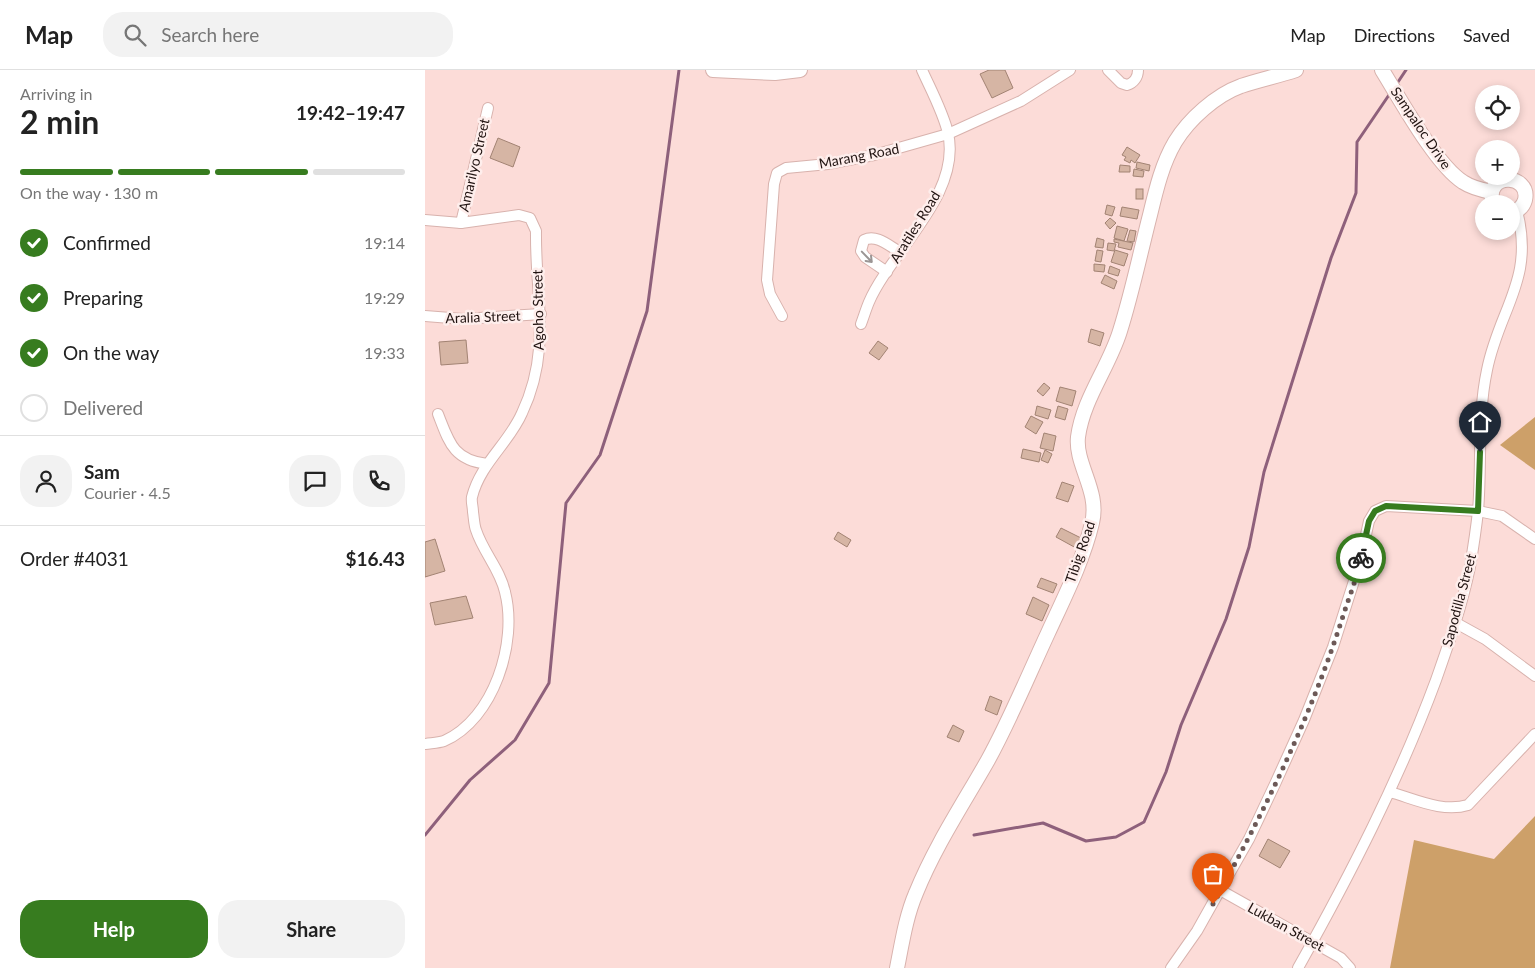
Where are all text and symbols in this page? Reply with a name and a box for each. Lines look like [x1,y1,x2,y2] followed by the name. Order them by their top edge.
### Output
[103,12,453,57] search box
[25,20,73,49] text: Map
[121,21,149,49] icon: search
[161,23,259,46] text: Search here
[1290,24,1326,46] text: Map
[1354,24,1435,46] text: Directions
[1463,24,1510,46] text: Saved
[1388,83,1455,172] street label: Sampaloc Drive
[20,84,93,103] text: Arriving in
[1475,85,1520,240] map controls
[1475,85,1520,130] button: locate
[296,101,405,124] text: 19:42–19:47
[20,102,99,141] text: 2 min
[455,117,492,213] street label: Amarilyo Street
[817,139,900,172] street label: Marang Road
[1475,140,1520,185] button: +
[20,183,158,202] text: On the way · 130 m
[886,188,943,266] street label: Aratiles Road
[1475,195,1520,240] button: −
[20,229,48,257] icon: check
[63,231,151,254] text: Confirmed
[364,233,405,252] text: 19:14
[861,250,873,263] one-way arrow
[528,269,547,351] street label: Agoho Street
[20,284,48,312] icon: check
[63,286,143,309] text: Preparing
[364,288,405,307] text: 19:29
[445,307,521,326] street label: Aralia Street
[20,339,48,367] icon: check
[63,341,159,364] text: On the way
[364,343,405,362] text: 19:33
[63,396,143,419] text: Delivered
[1459,401,1501,452] pin
[1466,408,1494,436] icon: home
[20,455,72,507] button: person
[289,455,341,507] button: chat
[353,455,405,507] button: phone
[84,460,120,483] text: Sam
[84,483,171,502] text: Courier · 4.5
[1061,518,1098,585] street label: Tibig Road
[1336,533,1386,583] courier
[1347,544,1375,572] icon: bike
[20,547,129,570] text: Order #4031
[345,547,405,570] text: $16.43
[1438,552,1479,648] street label: Sapodilla Street
[1192,853,1234,904] pin
[1199,860,1227,888] icon: bag
[1245,899,1327,955] street label: Lukban Street
[20,900,208,958] button: Help
[218,900,405,958] button: Share

